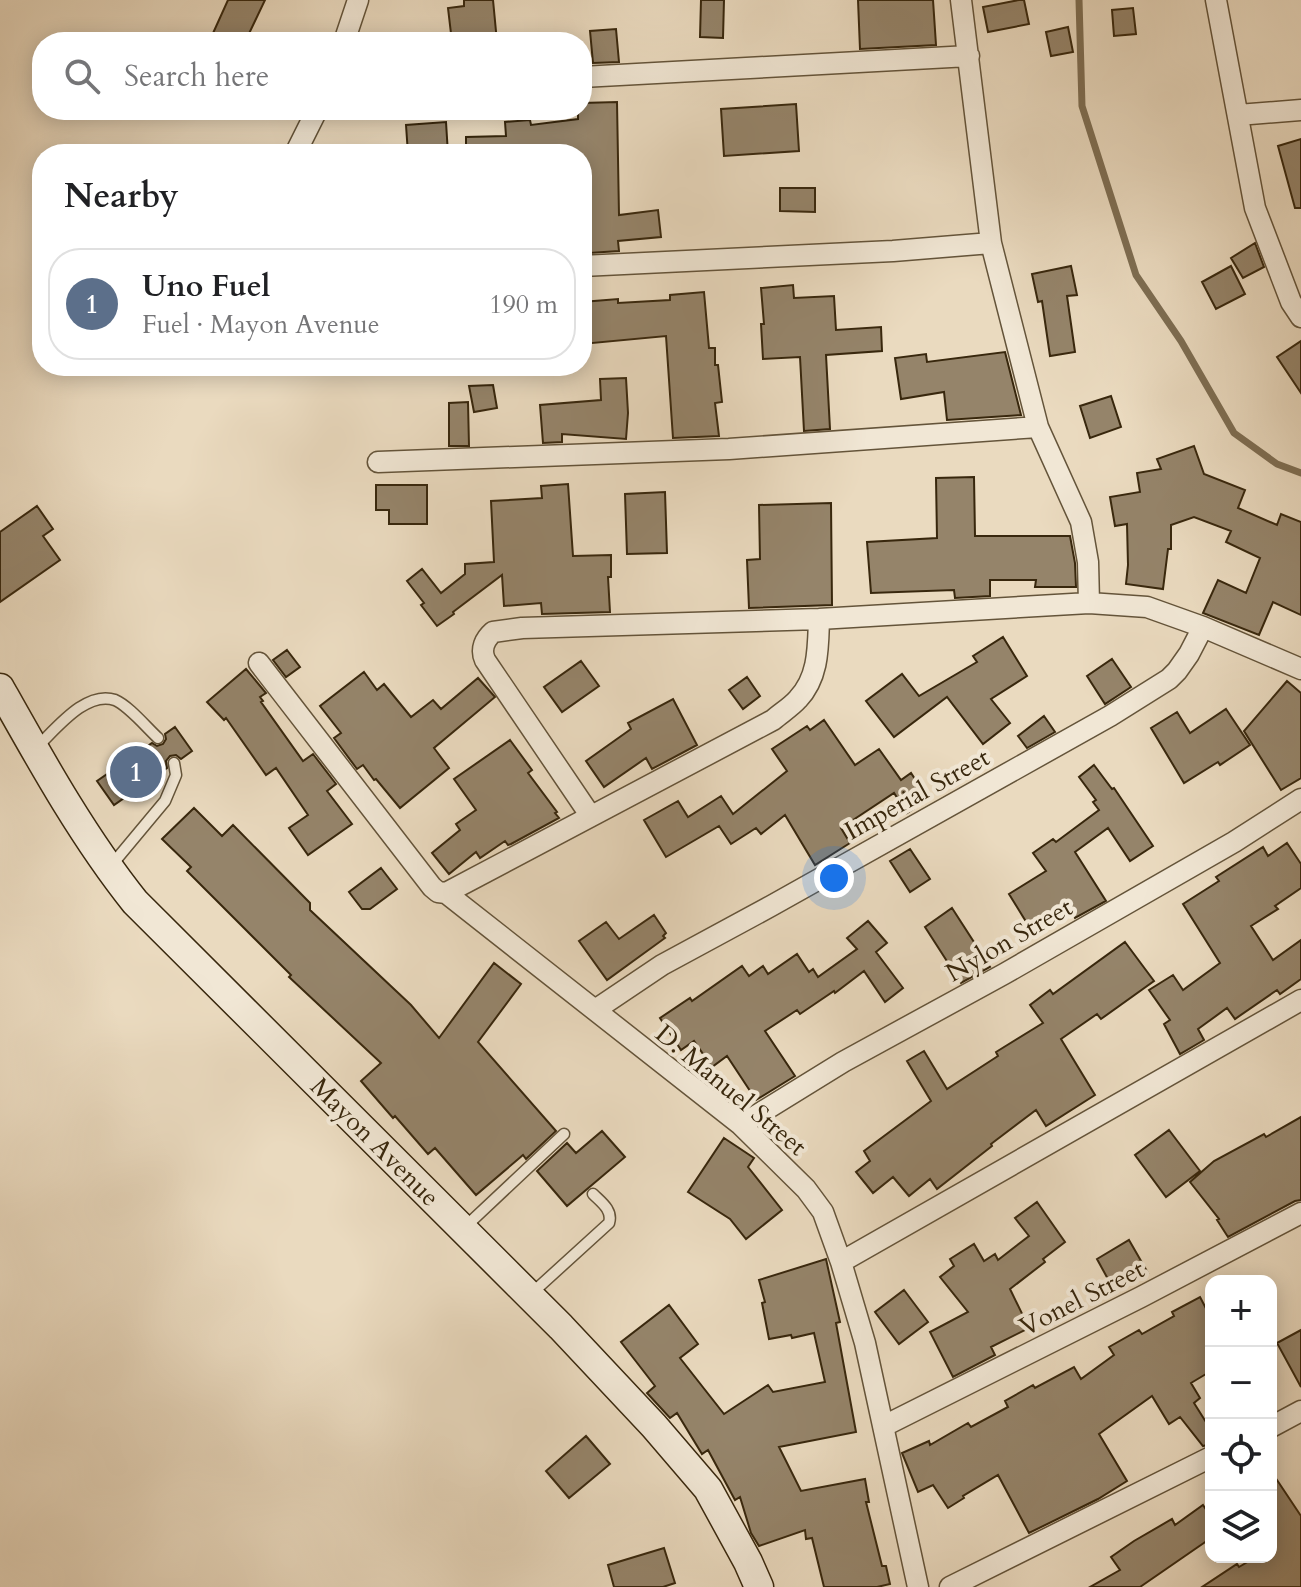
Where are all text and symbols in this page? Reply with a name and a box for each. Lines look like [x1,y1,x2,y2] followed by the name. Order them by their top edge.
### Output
[32,32,592,120] search box
[60,54,104,98] icon: search
[124,56,269,97] text: Search here
[64,173,179,219] text: Nearby
[142,266,270,307] text: Uno Fuel
[85,287,99,322] text: 1
[489,287,558,322] text: 190 m
[142,307,380,342] text: Fuel · Mayon Avenue
[838,740,996,848] street label: Imperial Street
[110,742,162,802] pin: 1
[814,858,854,898] your location
[939,890,1079,990] street label: Nylon Street
[648,1016,814,1164] street label: D. Manuel Street
[303,1070,447,1214] street label: Mayon Avenue
[1014,1252,1150,1344] street label: Vonel Street
[1205,1275,1277,1563] map controls
[1205,1275,1277,1347] button: +
[1205,1347,1277,1419] button: −
[1205,1419,1277,1491] button: locate
[1205,1491,1277,1563] button: layers

